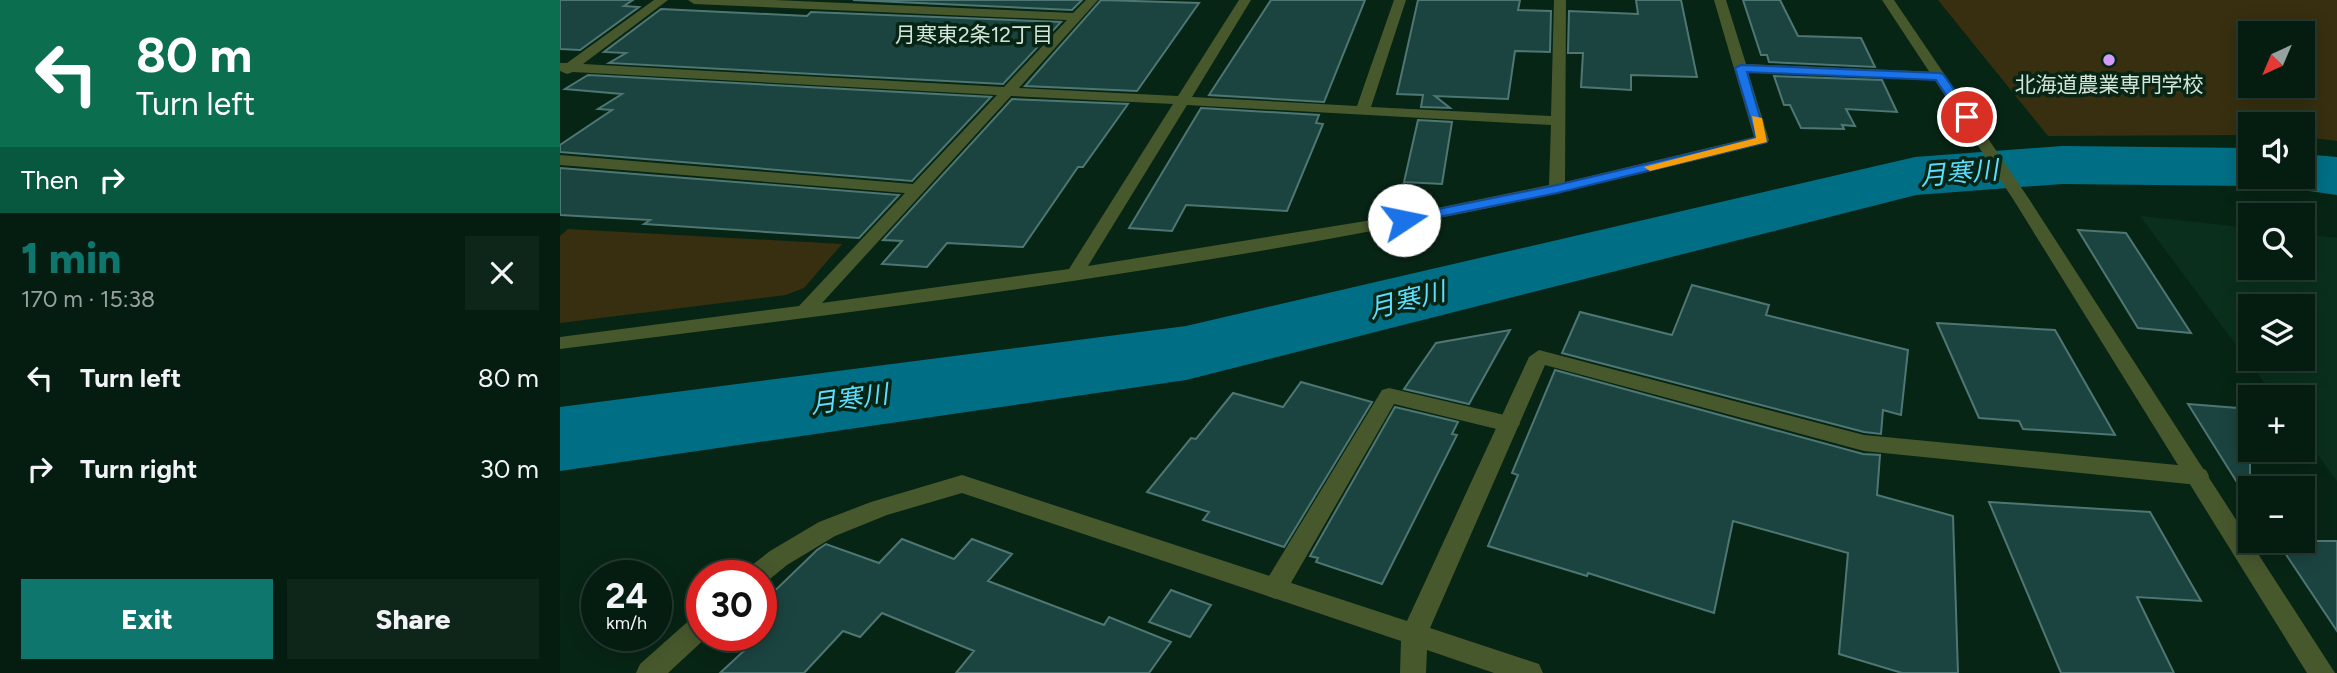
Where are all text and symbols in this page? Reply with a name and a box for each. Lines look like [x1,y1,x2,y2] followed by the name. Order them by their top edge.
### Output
[2238,21,2315,98] north arrow
[2238,21,2315,553] map controls
[895,22,1053,47] district label: 月寒東2条12丁目
[136,25,252,84] text: 80 m
[21,28,112,119] icon: left
[2101,52,2117,68] marker: 北海道農業専門学校
[2015,72,2204,97] place label: 北海道農業専門学校
[136,85,255,123] text: Turn left
[1937,87,1997,147] pin
[1948,98,1986,136] icon: arrive
[2238,112,2315,189] button: sound
[1919,153,2002,192] water label: 月寒川
[93,161,131,199] icon: right
[21,164,79,196] text: Then
[1367,183,1441,257] position arrow
[2238,203,2315,280] button: search
[21,233,121,284] text: 1 min
[465,236,539,310] button: close
[1365,274,1452,325] water label: 月寒川
[21,285,155,313] text: 170 m · 15:38
[2238,294,2315,371] button: layers
[21,359,59,397] icon: left
[80,362,181,394] text: Turn left
[478,362,539,394] text: 80 m
[808,377,893,420] water label: 月寒川
[2238,385,2315,462] button: +
[21,450,59,488] icon: right
[80,453,197,485] text: Turn right
[480,453,539,485] text: 30 m
[2238,476,2315,553] button: −
[686,560,777,651] speed limit sign: 30
[605,575,648,617] text: 24
[21,579,273,659] button: Exit
[287,579,539,659] button: Share
[606,612,647,634] text: km/h

